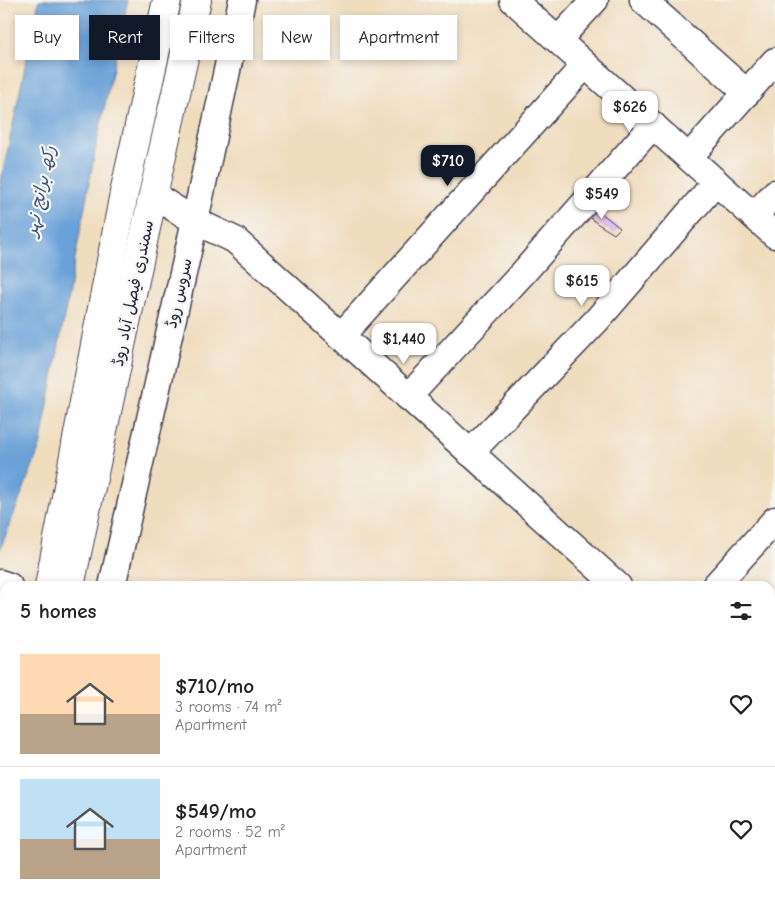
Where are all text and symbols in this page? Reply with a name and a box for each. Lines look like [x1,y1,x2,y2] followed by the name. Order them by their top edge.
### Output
[15,15,79,60] chip: Buy
[89,15,160,60] chip: Rent
[170,15,253,60] chip: Filters
[263,15,330,60] chip: New
[340,15,457,60] chip: Apartment
[600,90,660,133] pin: $626
[613,98,647,116] text: $626
[20,144,61,240] water label: رکھ برانچ نہر
[418,144,478,187] pin: $710
[432,152,464,170] text: $710
[572,178,632,220] pin: $549
[585,185,619,203] text: $549
[109,219,157,368] street label: سمندری فیصل آباد روڈ
[162,256,196,330] street label: سروس روڈ
[552,264,612,307] pin: $615
[566,272,598,290] text: $615
[363,322,445,365] pin: $1,440
[382,330,426,348] text: $1,440
[727,597,755,625] icon: filters
[20,599,97,623] text: 5 homes
[60,674,120,734] icon: home
[175,674,254,698] text: $710/mo
[727,690,755,718] icon: heart
[175,698,281,716] text: 3 rooms · 74 m²
[175,716,247,734] text: Apartment
[60,799,120,859] icon: home
[175,799,256,823] text: $549/mo
[727,815,755,843] icon: heart
[175,823,285,841] text: 2 rooms · 52 m²
[175,841,247,859] text: Apartment

